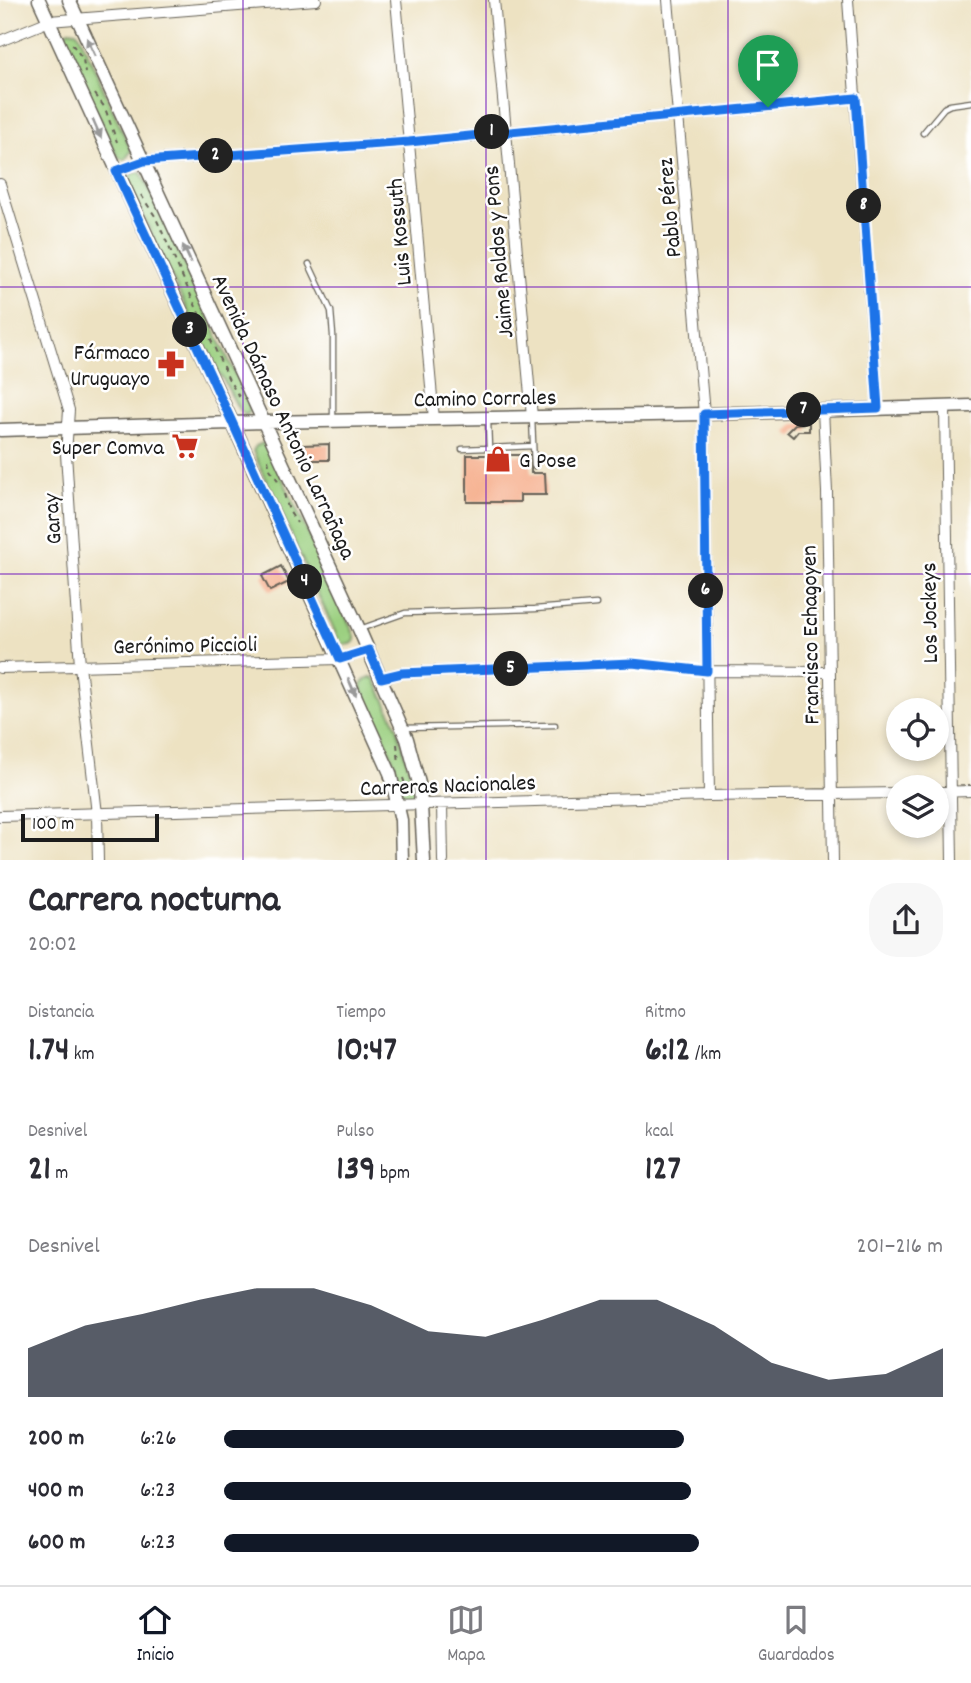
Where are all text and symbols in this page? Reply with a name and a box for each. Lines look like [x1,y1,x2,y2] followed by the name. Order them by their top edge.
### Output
[738,35,798,107] pin
[85,37,96,58] one-way arrow
[749,46,787,84] icon: arrive
[475,114,510,150] pin: 1
[489,118,494,145] text: 1
[91,119,103,139] one-way arrow
[198,138,234,174] pin: 2
[211,142,220,169] text: 2
[651,156,692,259] street label: Pablo Pérez
[477,164,524,339] street label: Jaime Roldos y Pons
[380,177,423,287] street label: Luis Kossuth
[846,188,882,224] pin: 8
[860,192,867,219] text: 8
[181,244,193,264] one-way arrow
[201,269,363,567] street label: Avenida Dámaso Antonio Larrañaga
[172,312,208,348] pin: 3
[185,316,194,343] text: 3
[70,338,150,397] place label: Fármaco Uruguayo
[156,349,186,379] pharmacy icon: Fármaco Uruguayo
[413,383,557,418] street label: Camino Corrales
[786,392,822,428] pin: 7
[800,396,807,423] text: 7
[170,431,200,461] supermarket icon: Super Comva
[52,433,165,466] place label: Super Comva
[483,444,513,474] shop icon: G Pose
[519,446,576,479] place label: G Pose
[36,491,73,545] street label: Garay
[794,545,831,725] street label: Francisco Echagoyen
[914,562,949,664] street label: Los Jockeys
[288,564,322,600] pin: 4
[301,568,308,595] text: 4
[688,574,724,608] pin: 6
[701,577,710,604] text: 6
[113,630,257,665] street label: Gerónimo Piccioli
[494,652,528,686] pin: 5
[506,655,515,682] text: 5
[346,677,358,697] one-way arrow
[886,698,949,838] map controls
[886,698,949,761] button: locate
[360,768,537,807] street label: Carreras Nacionales
[886,775,949,838] button: layers
[21,811,159,843] scale bar
[32,812,74,839] text: 100 m
[28,875,280,930] text: Carrera nocturna
[869,883,943,957] button: share
[28,929,77,962] text: 20:02
[28,1000,94,1027] text: Distancia
[336,1000,386,1027] text: Tiempo
[645,1000,686,1027] text: Ritmo
[28,1027,69,1077] text: 1.74
[336,1027,397,1077] text: 10:47
[645,1027,691,1077] text: 6:12
[69,1042,95,1069] text: km
[691,1042,721,1069] text: /km
[28,1119,87,1146] text: Desnivel
[336,1119,374,1146] text: Pulso
[645,1119,674,1146] text: kcal
[28,1146,51,1196] text: 21
[336,1146,376,1196] text: 139
[645,1146,681,1196] text: 127
[51,1161,68,1188] text: m
[376,1161,410,1188] text: bpm
[28,1231,100,1264] text: Desnivel
[857,1231,943,1264] text: 201–216 m
[28,1423,84,1456] text: 200 m
[140,1423,176,1456] text: 6:26
[28,1475,84,1508] text: 400 m
[140,1475,175,1508] text: 6:23
[28,1527,85,1560] text: 600 m
[140,1527,175,1560] text: 6:23
[136,1601,174,1670] tab: Inicio
[447,1601,485,1670] tab: Mapa
[758,1601,835,1670] tab: Guardados

